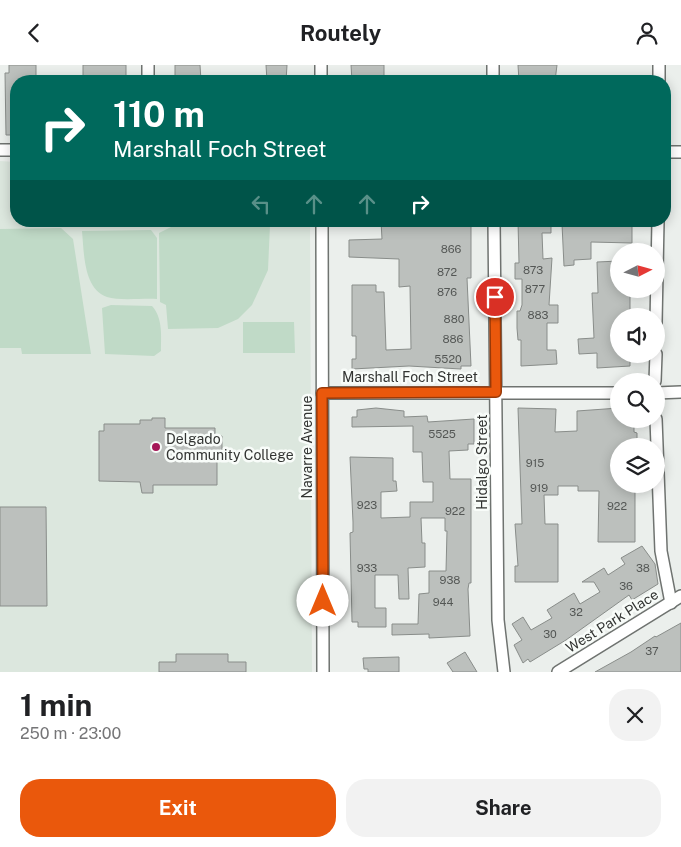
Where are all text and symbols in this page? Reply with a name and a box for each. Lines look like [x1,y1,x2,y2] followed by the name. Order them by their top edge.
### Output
[20,19,48,47] icon: back
[633,19,661,47] icon: person
[300,20,381,46] text: Routely
[113,94,205,135] text: 110 m
[30,95,95,160] icon: right
[113,136,327,162] text: Marshall Foch Street
[247,190,275,218] icon: left
[300,190,328,218] icon: ahead
[353,190,381,218] icon: ahead
[406,190,434,218] icon: right
[441,243,461,255] house number: 866
[610,243,665,297] north arrow
[610,243,665,493] map controls
[523,264,543,276] house number: 873
[437,266,458,278] house number: 872
[474,276,516,318] pin
[481,283,509,311] icon: arrive
[525,283,546,295] house number: 877
[437,286,457,298] house number: 876
[610,308,665,363] button: sound
[527,309,549,321] house number: 883
[444,313,465,325] house number: 880
[443,333,464,345] house number: 886
[434,353,462,365] house number: 5520
[342,369,478,385] street label: Marshall Foch Street
[610,373,665,428] button: search
[299,396,315,498] street label: Navarre Avenue
[474,414,490,510] street label: Hidalgo Street
[428,428,456,440] house number: 5525
[166,431,294,463] place label: Delgado Community College
[610,438,665,493] button: layers
[150,441,162,453] marker: Delgado Community College
[526,457,544,469] house number: 915
[530,482,548,494] house number: 919
[357,499,377,511] house number: 923
[607,500,627,512] house number: 922
[445,505,465,517] house number: 922
[357,562,377,574] house number: 933
[636,562,650,574] house number: 38
[296,574,348,626] position arrow
[440,574,460,586] house number: 938
[619,580,633,592] house number: 36
[563,586,661,656] street label: West Park Place
[433,596,453,608] house number: 944
[569,606,583,618] house number: 32
[543,628,557,640] house number: 30
[645,645,659,657] house number: 37
[20,687,92,723] text: 1 min
[609,689,661,741] button: close
[20,724,121,743] text: 250 m · 23:00
[20,779,336,837] button: Exit
[346,779,661,837] button: Share

